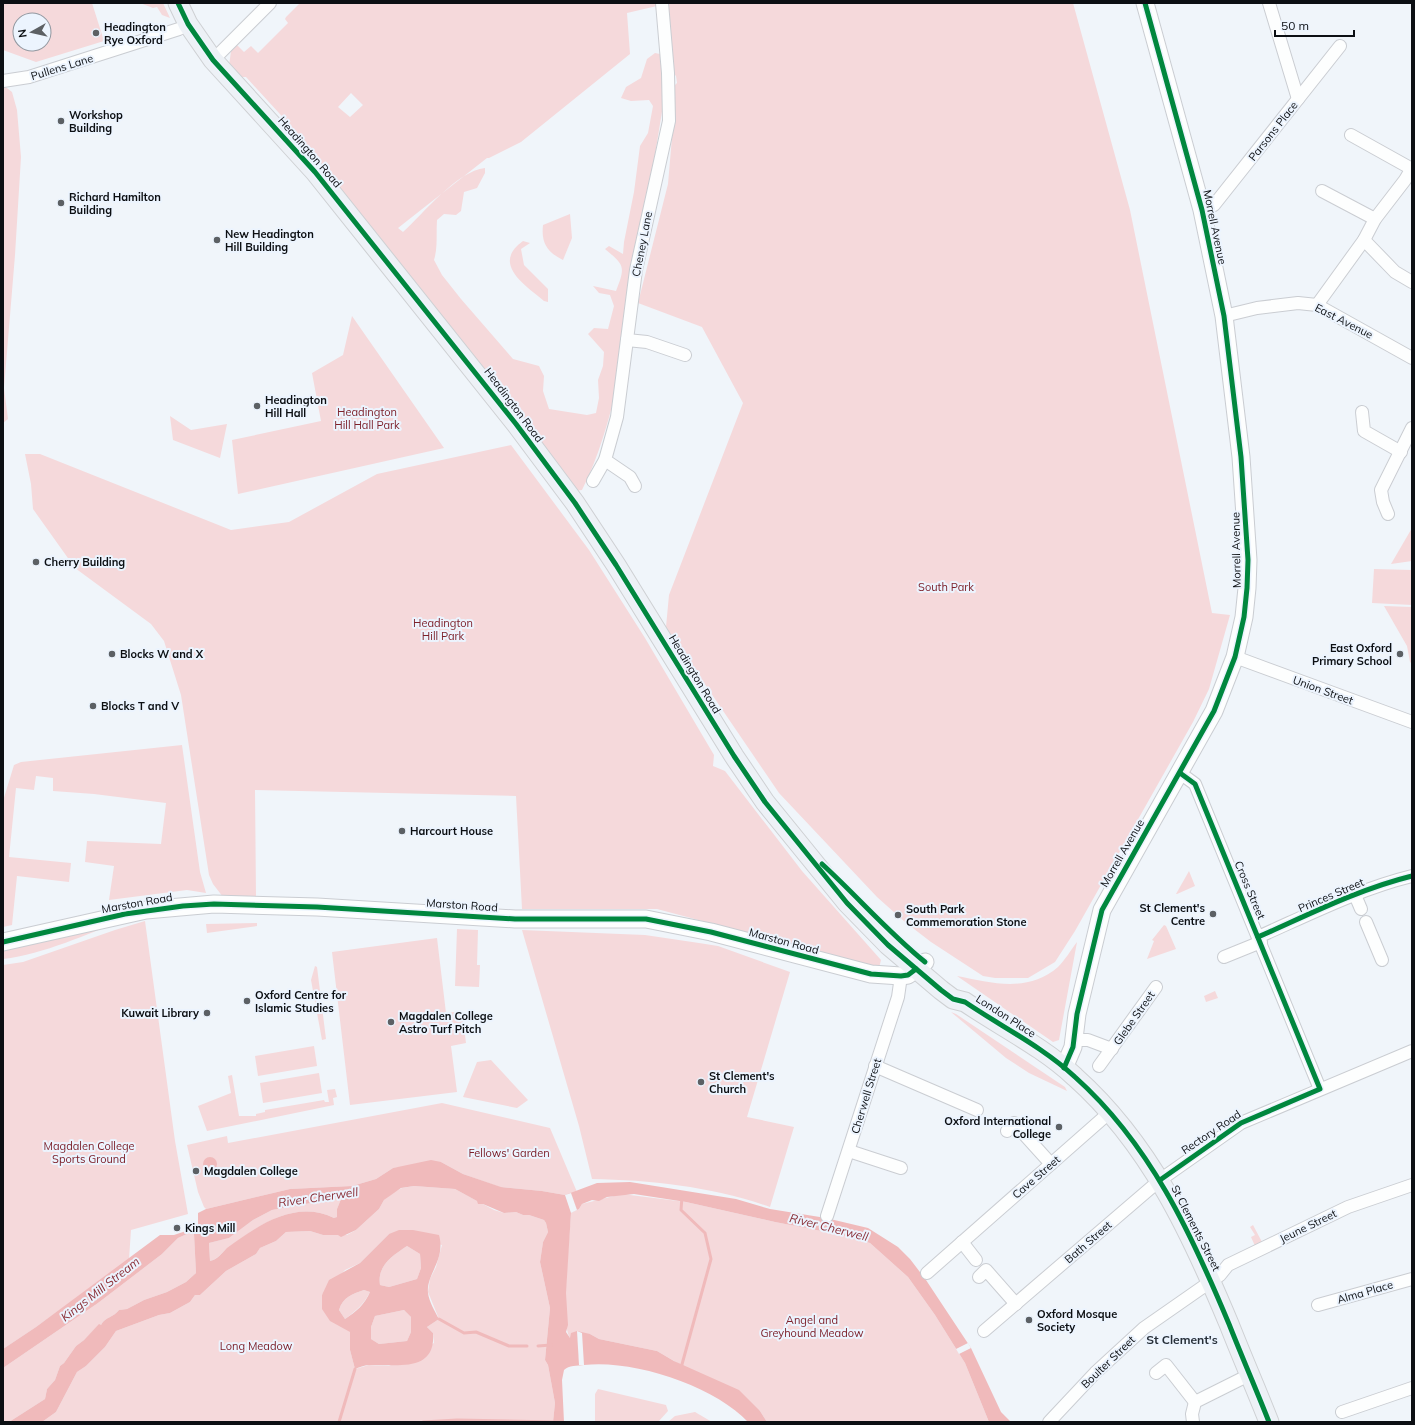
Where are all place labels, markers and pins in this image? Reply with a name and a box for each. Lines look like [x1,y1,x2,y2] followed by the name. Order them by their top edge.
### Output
[104,20,166,47] place label: Headington Rye Oxford
[91,28,101,38] marker: Headington Rye Oxford
[69,108,123,135] place label: Workshop Building
[56,116,66,126] marker: Workshop Building
[69,190,161,217] place label: Richard Hamilton Building
[56,198,66,208] marker: Richard Hamilton Building
[225,227,314,254] place label: New Headington Hill Building
[212,235,222,245] marker: New Headington Hill Building
[265,393,327,420] place label: Headington Hill Hall
[252,401,262,411] marker: Headington Hill Hall
[44,555,125,569] place label: Cherry Building
[31,557,41,567] marker: Cherry Building
[1312,641,1392,668] place label: East Oxford Primary School
[120,647,204,661] place label: Blocks W and X
[107,649,117,659] marker: Blocks W and X
[1395,649,1405,659] marker: East Oxford Primary School
[101,699,180,713] place label: Blocks T and V
[88,701,98,711] marker: Blocks T and V
[410,824,493,838] place label: Harcourt House
[397,826,407,836] marker: Harcourt House
[1139,901,1205,928] place label: St Clement's Centre
[906,902,1026,929] place label: South Park Commemoration Stone
[1208,909,1218,919] marker: St Clement's Centre
[893,910,903,920] marker: South Park Commemoration Stone
[255,988,347,1015] place label: Oxford Centre for Islamic Studies
[242,996,252,1006] marker: Oxford Centre for Islamic Studies
[121,1006,199,1020] place label: Kuwait Library
[202,1008,212,1018] marker: Kuwait Library
[399,1009,493,1036] place label: Magdalen College Astro Turf Pitch
[386,1017,396,1027] marker: Magdalen College Astro Turf Pitch
[709,1069,775,1096] place label: St Clement's Church
[696,1077,706,1087] marker: St Clement's Church
[944,1114,1051,1141] place label: Oxford International College
[1054,1122,1064,1132] marker: Oxford International College
[204,1164,298,1178] place label: Magdalen College
[191,1166,201,1176] marker: Magdalen College
[185,1221,236,1235] place label: Kings Mill
[172,1223,182,1233] marker: Kings Mill
[1037,1307,1117,1334] place label: Oxford Mosque Society
[1024,1315,1034,1325] marker: Oxford Mosque Society

